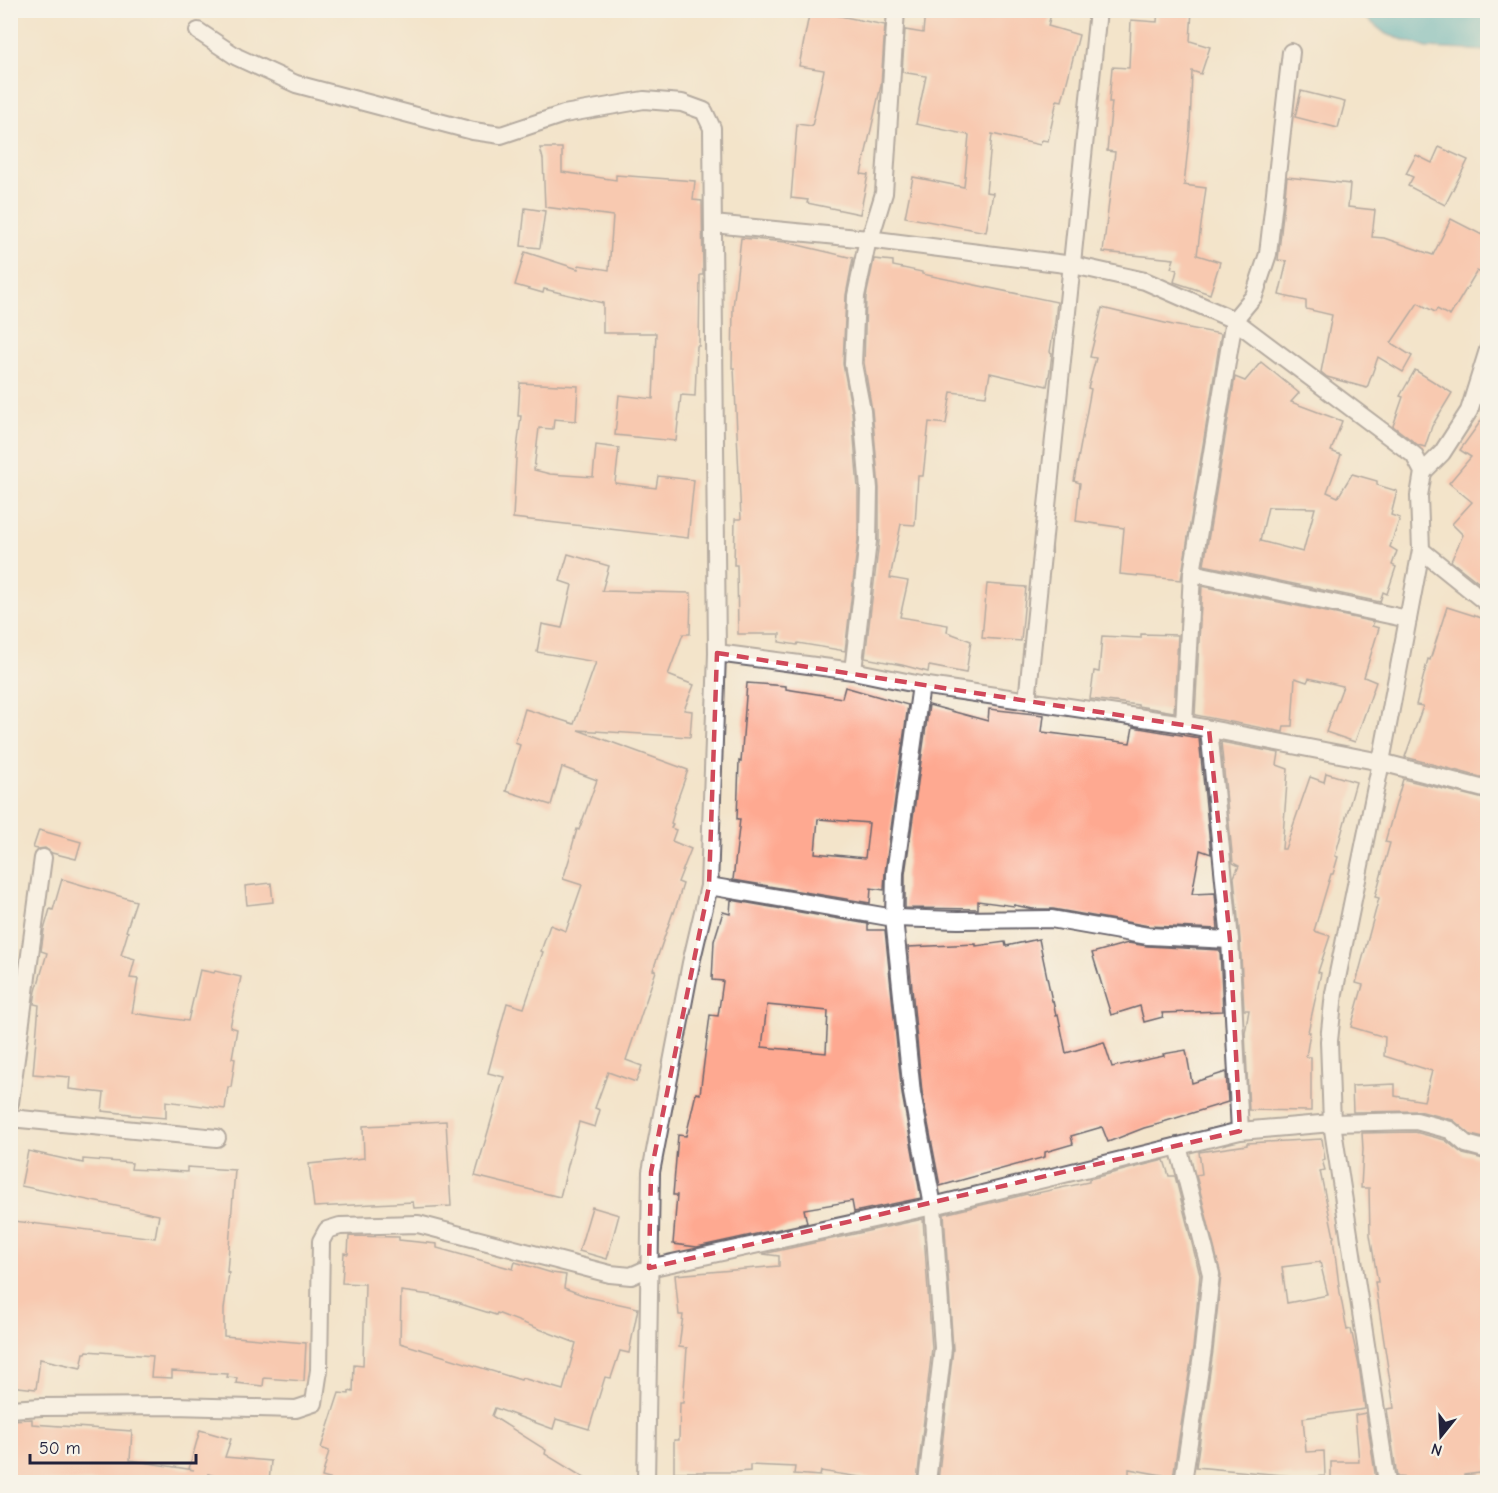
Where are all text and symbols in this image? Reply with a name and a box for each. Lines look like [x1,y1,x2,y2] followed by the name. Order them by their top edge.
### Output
[1411,1406,1471,1466] north arrow
[30,1427,196,1465] scale bar
[39,1438,81,1459] text: 50 m
[1429,1439,1444,1459] text: N

